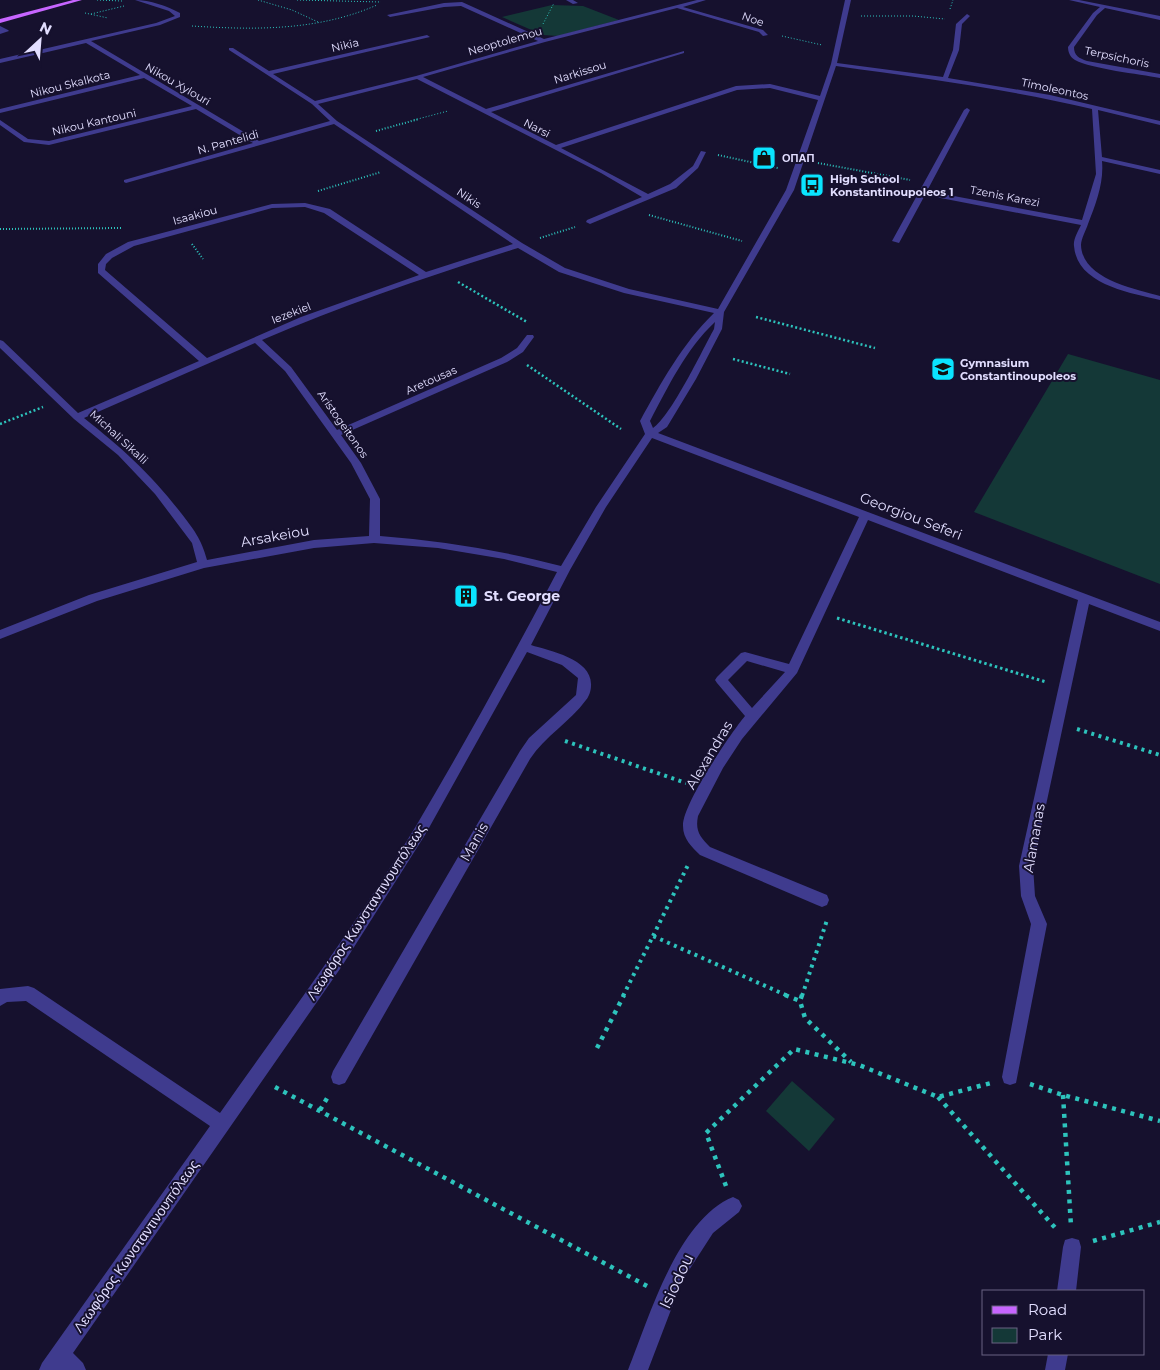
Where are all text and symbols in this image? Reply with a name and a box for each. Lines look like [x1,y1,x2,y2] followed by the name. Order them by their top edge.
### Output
[740,9,766,30] street label: Noe
[15,15,65,65] north arrow
[37,18,55,39] text: N
[466,24,544,58] street label: Neoptolemou
[330,35,360,55] street label: Nikia
[1083,43,1151,71] street label: Terpsichoris
[552,57,608,87] street label: Narkissou
[143,60,213,108] street label: Nikou Xylouri
[28,67,112,101] street label: Nikou Skalkota
[1020,75,1090,103] street label: Timoleontos
[51,106,137,138] street label: Nikou Kantouni
[521,115,553,141] street label: Narsi
[196,127,260,157] street label: N. Pantelidi
[751,145,777,171] shop icon: ΟΠΑΠ
[782,151,814,165] place label: ΟΠΑΠ
[799,172,825,198] bus stop icon: High School Konstantinoupoleos 1
[830,172,954,199] place label: High School Konstantinoupoleos 1
[969,182,1041,210] street label: Tzenis Karezi
[454,185,485,212] street label: Nikis
[171,202,219,228] street label: Isaakiou
[269,299,313,327] street label: Iezekiel
[930,356,956,382] school or university icon: Gymnasium Constantinoupoleos
[960,356,1076,383] place label: Gymnasium Constantinoupoleos
[403,362,459,397] street label: Aretousas
[314,387,372,461] street label: Aristogeitonos
[87,407,151,467] street label: Michali Sikalli
[857,488,965,544] street label: Georgiou Seferi
[239,521,311,551] street label: Arsakeiou
[453,583,479,609] building icon: St. George
[484,587,560,605] place label: St. George
[682,717,737,793] street label: Alexandras
[1019,802,1049,874] street label: Alamanas
[456,819,492,865] street label: Manis
[302,820,430,1004] street label: Λεωφόρος Κωνσταντινουπόλεως
[69,1156,203,1336] street label: Λεωφόρος Κωνσταντινουπόλεως
[655,1251,697,1312] street label: Isiodou
[982,1290,1145,1355] legend
[1028,1300,1067,1319] text: Road
[1028,1325,1062,1344] text: Park

